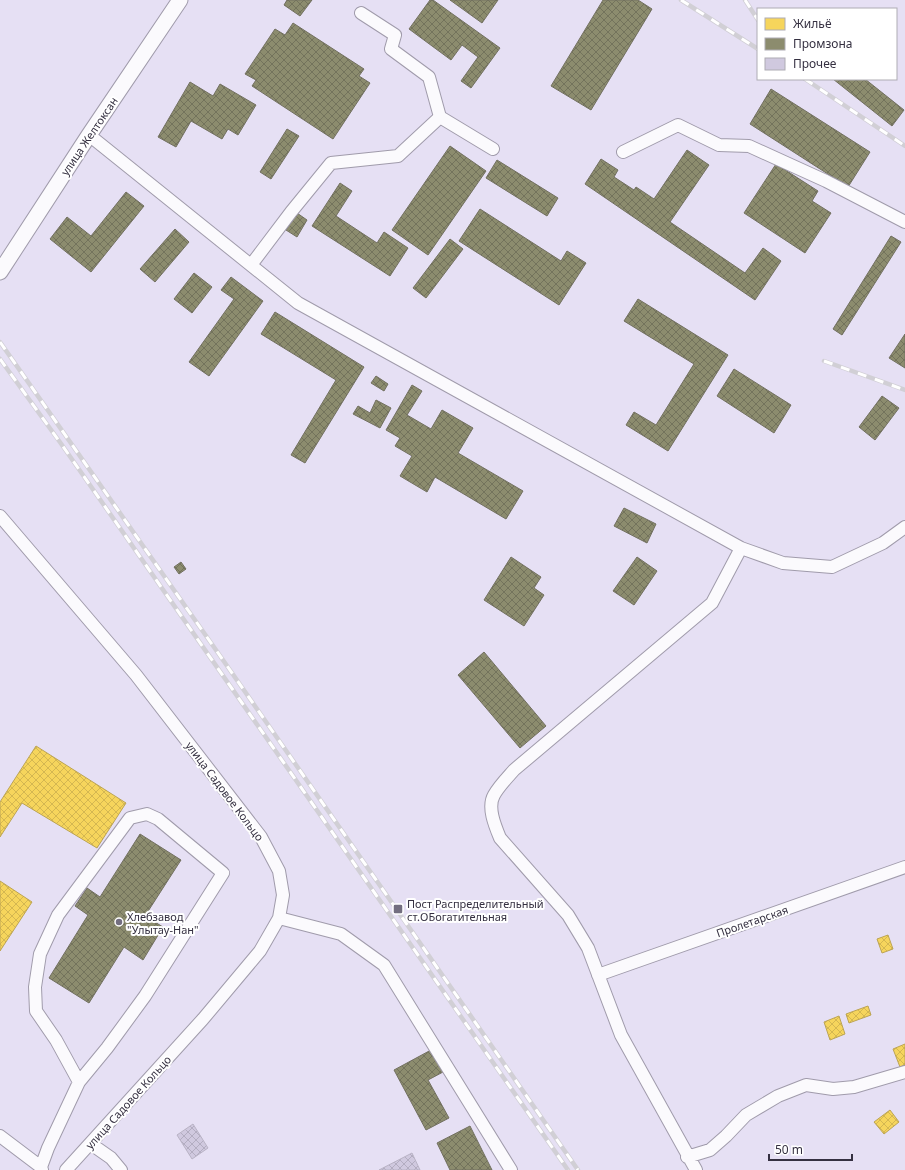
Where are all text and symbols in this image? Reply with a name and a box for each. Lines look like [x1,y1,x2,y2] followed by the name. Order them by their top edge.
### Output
[757,8,897,80] legend
[793,15,832,32] text: Жильё
[793,35,852,52] text: Промзона
[793,55,837,72] text: Прочее
[57,94,121,178] street label: улица Желтоксан
[183,738,267,844] street label: улица Садовое Кольцо
[407,896,544,924] place label: Пост Распределительный ст.ОБогатительная
[714,902,790,940] street label: Пролетарская
[392,903,404,915] marker: Пост Распределительный ст.ОБогатительная
[127,909,199,937] place label: Хлебзавод "Улытау-Нан"
[114,917,124,927] marker: Хлебзавод "Улытау-Нан"
[82,1052,174,1152] street label: улица Садовое Кольцо
[769,1136,852,1162] scale bar
[775,1141,803,1158] text: 50 m

